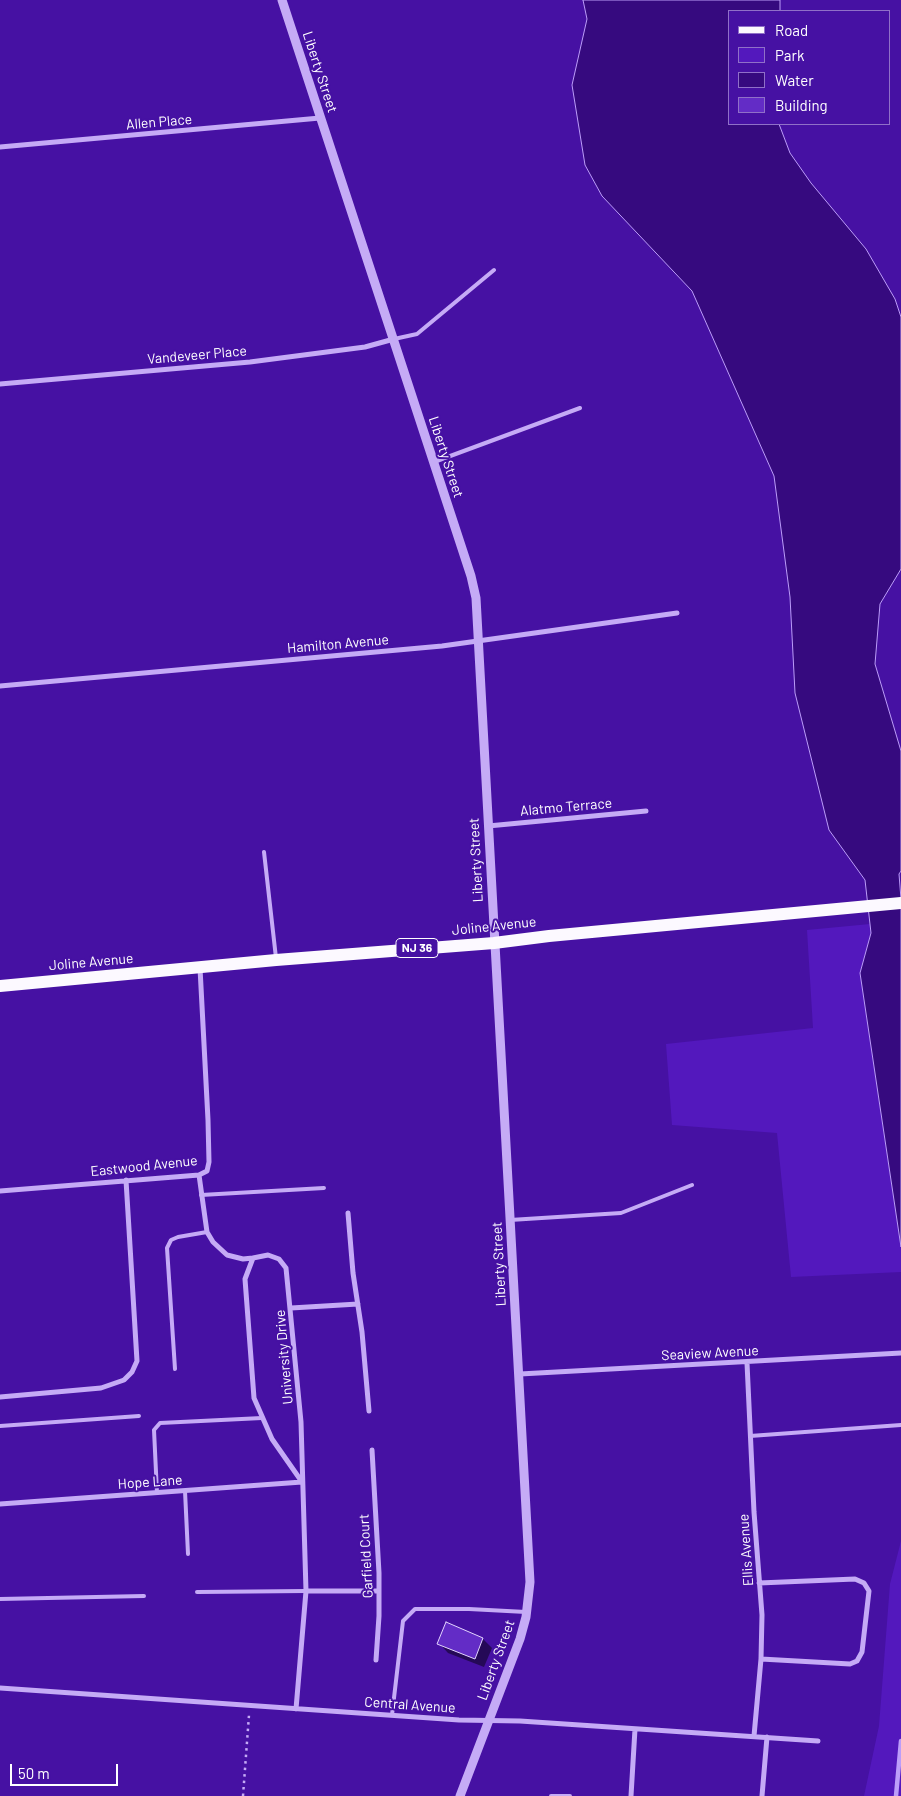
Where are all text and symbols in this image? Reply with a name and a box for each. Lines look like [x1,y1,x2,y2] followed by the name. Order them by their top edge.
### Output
[728,10,891,125] legend
[775,21,808,39] text: Road
[299,29,341,115] street label: Liberty Street
[775,46,804,64] text: Park
[775,71,814,89] text: Water
[775,96,828,114] text: Building
[125,111,193,133] street label: Allen Place
[147,342,247,368] street label: Vandeveer Place
[425,414,467,500] street label: Liberty Street
[286,631,390,657] street label: Hamilton Avenue
[519,795,613,819] street label: Alatmo Terrace
[465,817,487,903] street label: Liberty Street
[451,913,537,939] street label: Joline Avenue
[396,938,438,958] road number: NJ 36
[48,950,134,974] street label: Joline Avenue
[90,1152,198,1180] street label: Eastwood Avenue
[488,1221,510,1307] street label: Liberty Street
[271,1309,297,1405] street label: University Drive
[661,1342,759,1364] street label: Seaview Avenue
[117,1471,183,1493] street label: Hope Lane
[355,1513,377,1599] street label: Garfield Court
[735,1513,757,1587] street label: Ellis Avenue
[474,1617,518,1703] street label: Liberty Street
[364,1693,456,1717] street label: Central Avenue
[12,1754,120,1786] scale bar
[18,1764,50,1782] text: 50 m

